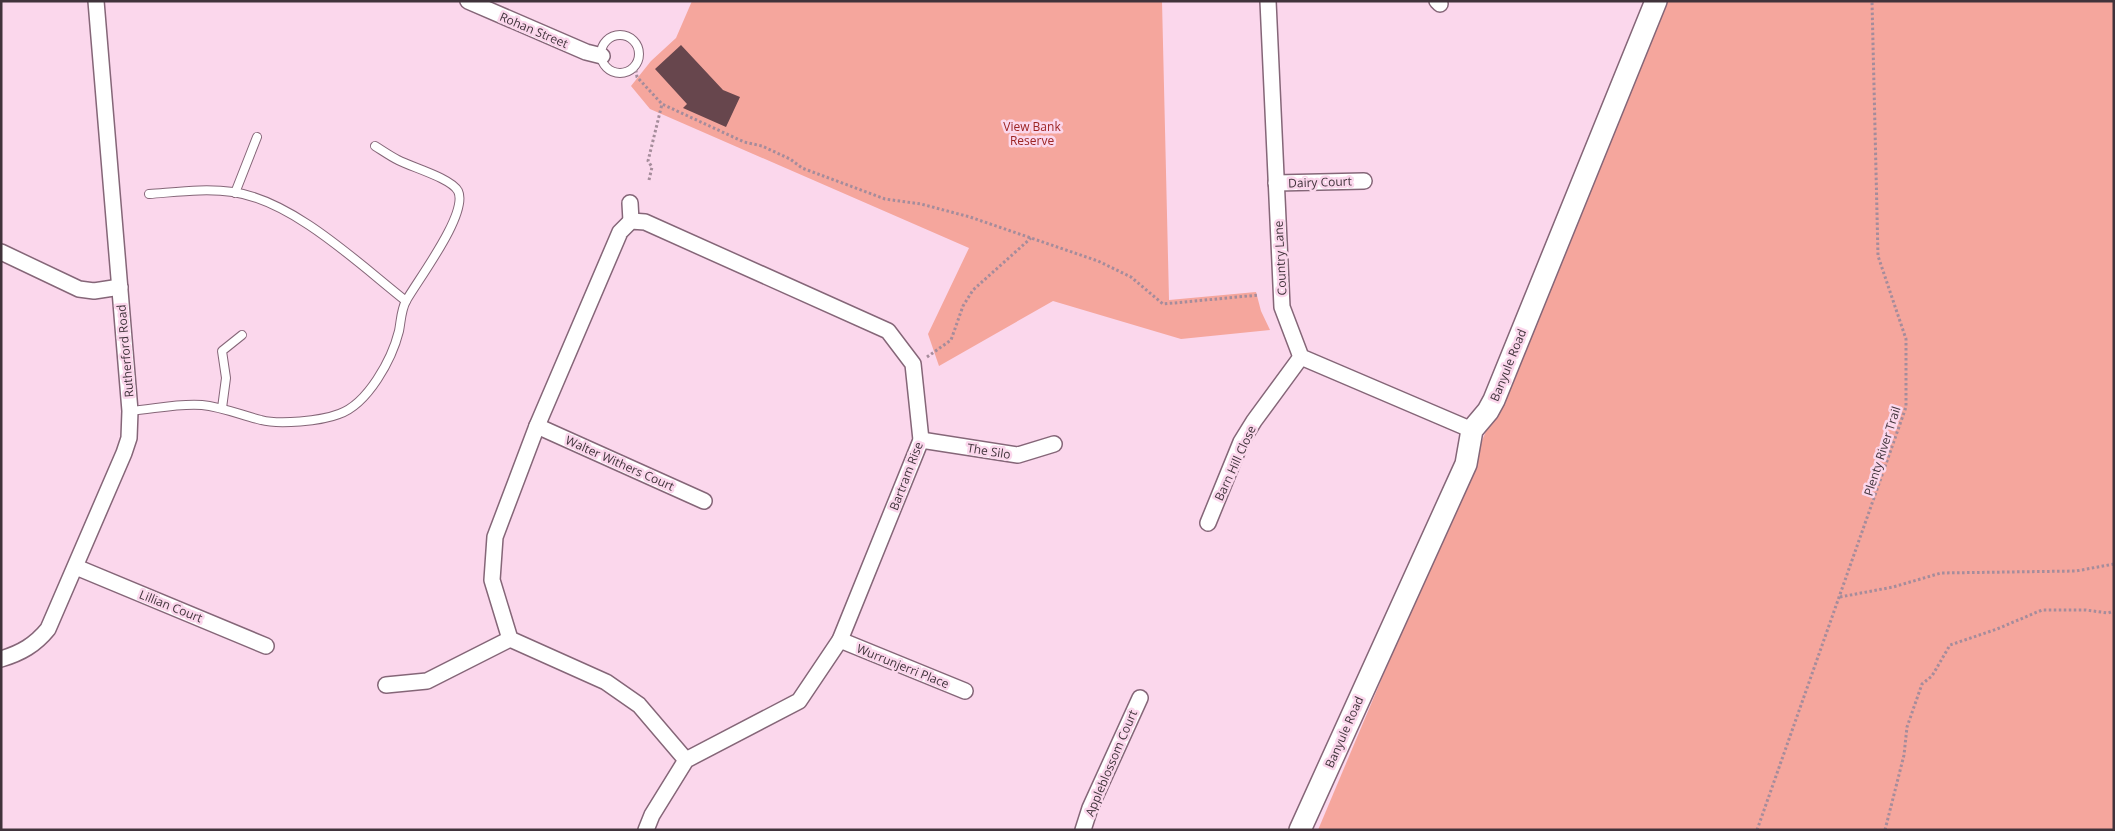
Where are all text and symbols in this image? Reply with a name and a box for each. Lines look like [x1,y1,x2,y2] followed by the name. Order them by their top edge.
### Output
[497,8,571,52] street label: Rohan Street
[1003,118,1061,149] park label: View Bank Reserve
[1288,172,1352,192] street label: Dairy Court
[1270,220,1290,296] street label: Country Lane
[112,304,138,398] street label: Rutherford Road
[1486,326,1530,404] street label: Banyule Road
[1860,404,1904,498] street label: Plenty River Trail
[1210,422,1260,503] street label: Barn Hill Close
[563,431,677,495] street label: Walter Withers Court
[885,439,927,513] street label: Bartram Rise
[966,439,1012,463] street label: The Silo
[137,586,205,626] street label: Lillian Court
[854,640,952,692] street label: Wurrunjerri Place
[1321,694,1367,770] street label: Banyule Road
[1081,707,1141,819] street label: Appleblossom Court

